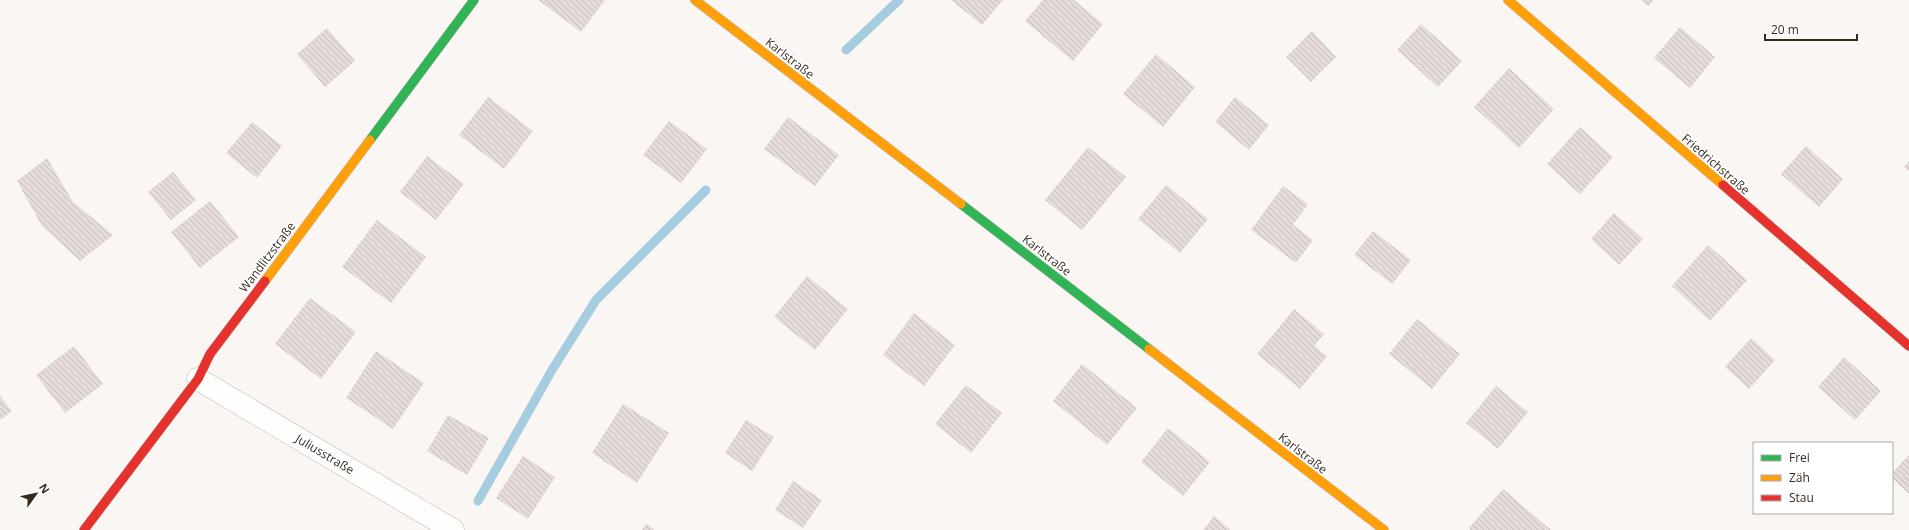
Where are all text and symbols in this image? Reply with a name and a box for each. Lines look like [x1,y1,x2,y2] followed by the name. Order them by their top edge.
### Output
[1765,16,1857,42] scale bar
[1771,21,1799,38] text: 20 m
[762,34,818,83] street label: Karlstraße
[1678,130,1754,198] street label: Friedrichstraße
[235,218,299,296] street label: Wandlitzstraße
[1019,231,1075,280] street label: Karlstraße
[292,429,358,478] street label: Juliusstraße
[1275,429,1331,478] street label: Karlstraße
[1753,442,1893,514] legend
[1789,449,1810,466] text: Frei
[1789,469,1810,486] text: Zäh
[16,474,56,514] north arrow
[36,480,54,496] text: N
[1789,489,1814,506] text: Stau

